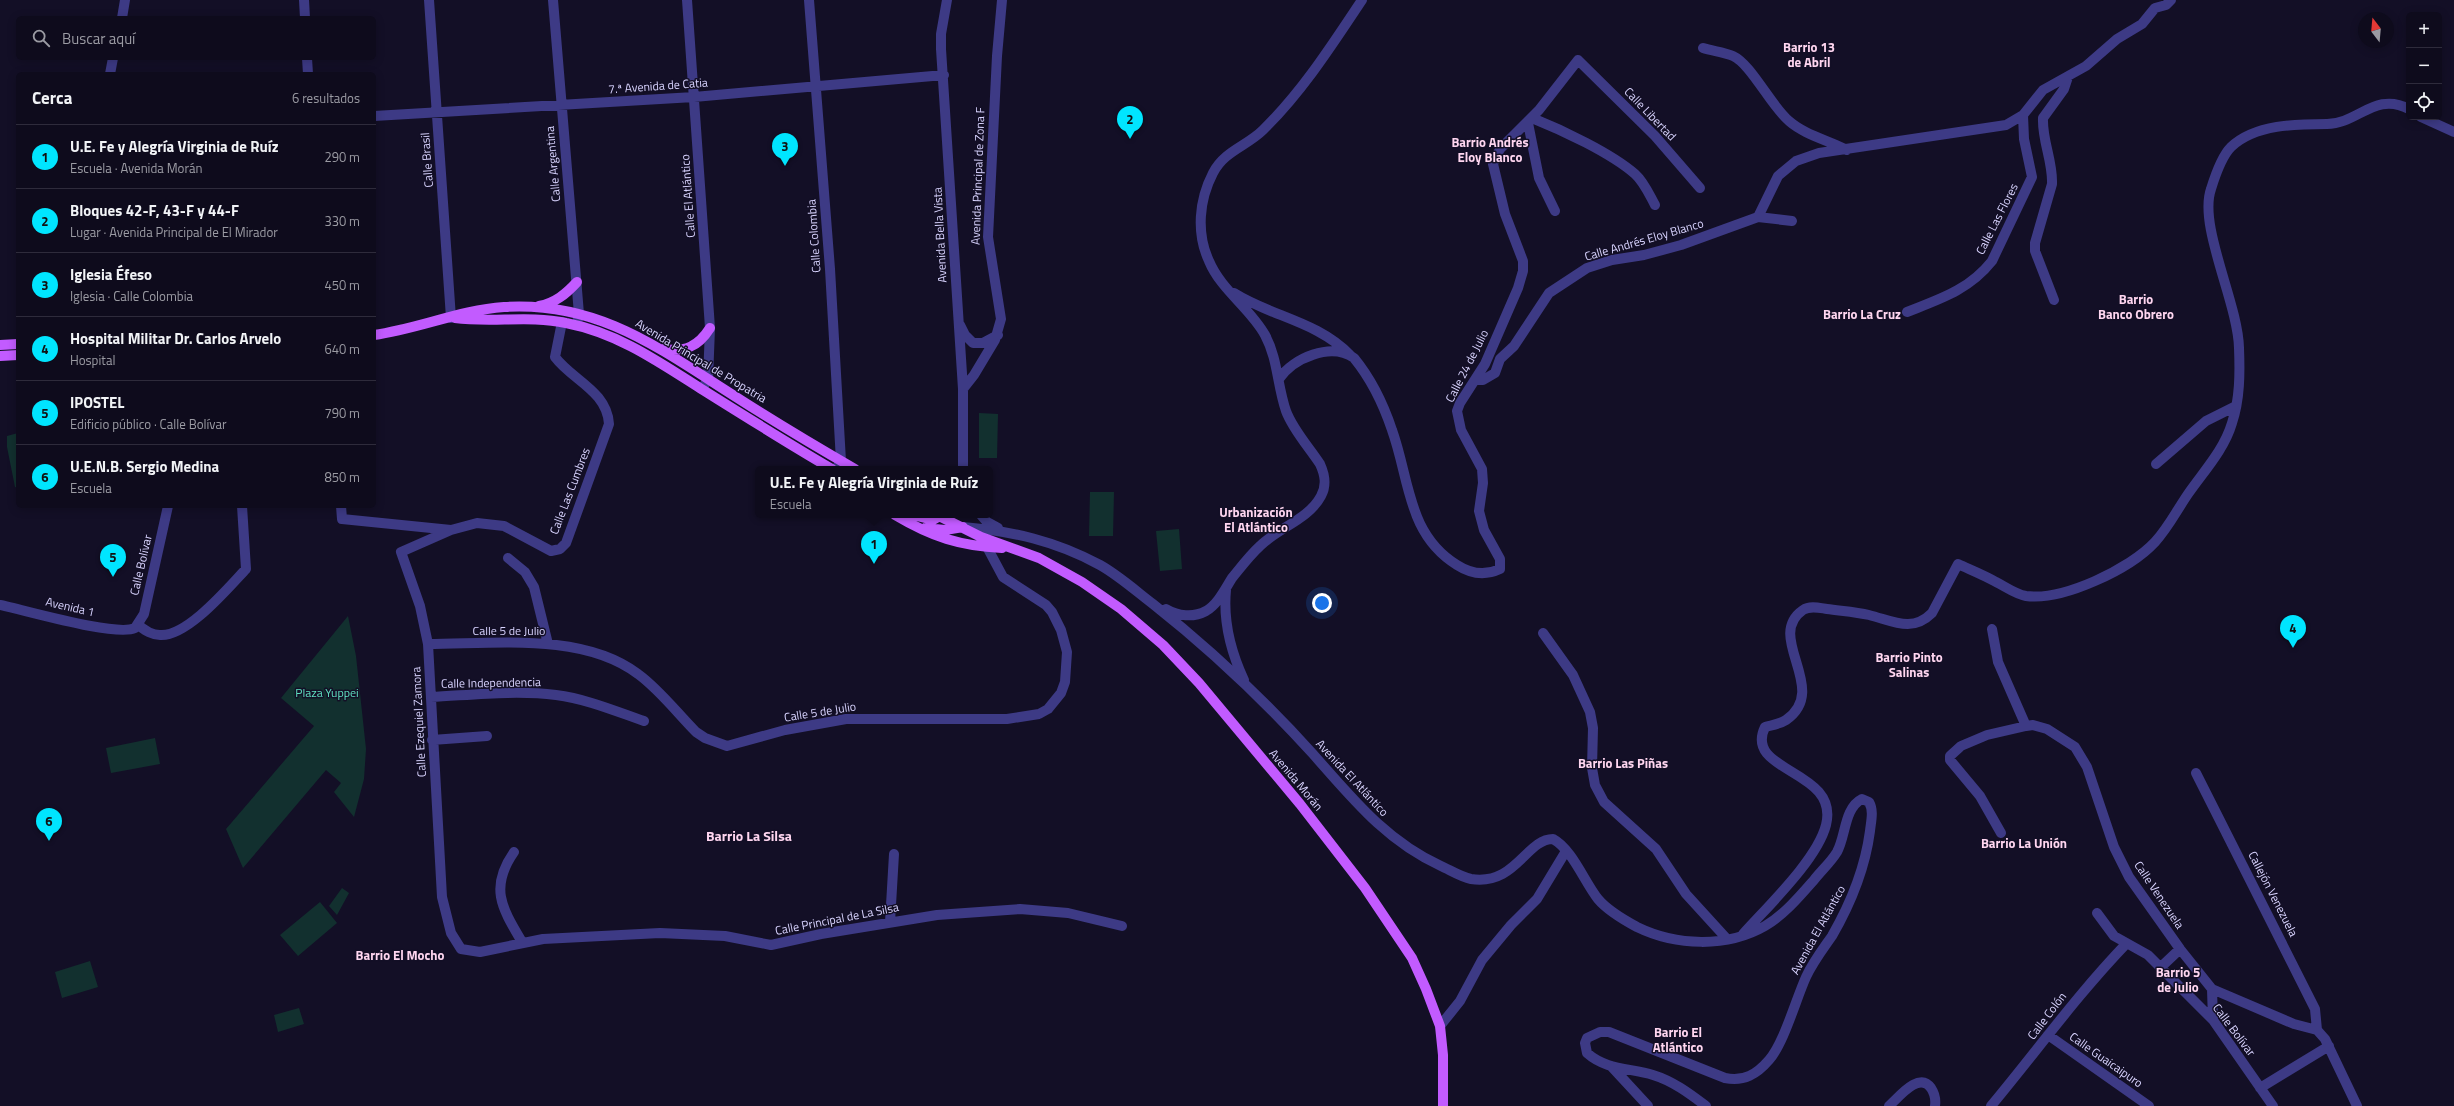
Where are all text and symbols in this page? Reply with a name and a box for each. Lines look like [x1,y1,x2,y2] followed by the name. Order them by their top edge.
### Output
[2358,12,2394,48] north arrow
[2406,12,2442,120] map controls
[2406,12,2442,48] button: +
[16,16,376,60] search box
[30,27,52,49] icon: search
[62,27,135,50] text: Buscar aquí
[1783,37,1835,72] district label: Barrio 13 de Abril
[2406,48,2442,84] button: −
[608,73,708,98] street label: 7.ª Avenida de Catia
[1620,83,1681,145] street label: Calle Libertad
[2406,84,2442,120] button: locate
[32,85,72,111] text: Cerca
[292,88,360,108] text: 6 resultados
[1117,106,1143,139] pin: 2
[966,107,989,245] street label: Avenida Principal de Zona F
[540,125,565,203] street label: Calle Argentina
[415,132,438,188] street label: Calle Brasil
[1451,132,1529,167] district label: Barrio Andrés Eloy Blanco
[772,133,798,166] pin: 3
[70,135,279,158] text: U.E. Fe y Alegría Virginia de Ruíz
[41,147,49,167] text: 1
[324,147,360,167] text: 290 m
[675,154,700,238] street label: Calle El Atlántico
[70,158,202,178] text: Escuela · Avenida Morán
[1970,179,2023,258] street label: Calle Las Flores
[928,187,951,283] street label: Avenida Bella Vista
[70,199,239,222] text: Bloques 42-F, 43-F y 44-F
[801,199,826,273] street label: Calle Colombia
[41,211,49,231] text: 2
[324,211,360,231] text: 330 m
[1582,213,1706,266] street label: Calle Andrés Eloy Blanco
[70,222,278,242] text: Lugar · Avenida Principal de El Mirador
[70,263,152,286] text: Iglesia Éfeso
[41,275,49,295] text: 3
[324,275,360,295] text: 450 m
[70,286,193,306] text: Iglesia · Calle Colombia
[2098,289,2174,324] district label: Barrio Banco Obrero
[1823,304,1901,324] district label: Barrio La Cruz
[632,314,771,407] street label: Avenida Principal de Propatria
[1440,326,1493,406] street label: Calle 24 de Julio
[70,327,281,350] text: Hospital Militar Dr. Carlos Arvelo
[41,339,49,359] text: 4
[324,339,360,359] text: 640 m
[70,350,115,370] text: Hospital
[70,391,124,414] text: IPOSTEL
[41,403,49,423] text: 5
[324,403,360,423] text: 790 m
[70,414,227,434] text: Edificio público · Calle Bolívar
[544,444,595,537] street label: Calle Las Cumbres
[70,455,219,478] text: U.E.N.B. Sergio Medina
[755,466,993,518] popup
[41,467,49,487] text: 6
[324,467,360,487] text: 850 m
[770,471,978,494] text: U.E. Fe y Alegría Virginia de Ruíz
[70,478,112,498] text: Escuela
[770,494,812,514] text: Escuela
[1219,502,1293,537] district label: Urbanización El Atlántico
[861,531,887,564] pin: 1
[124,533,157,597] street label: Calle Bolívar
[100,544,126,577] pin: 5
[44,592,96,621] street label: Avenida 1
[1312,593,1332,613] your location
[2280,615,2306,648] pin: 4
[473,621,545,640] street label: Calle 5 de Julio
[1875,647,1943,682] district label: Barrio Pinto Salinas
[406,666,431,778] street label: Calle Ezequiel Zamora
[441,672,541,693] street label: Calle Independencia
[295,683,359,702] park label: Plaza Yuppei
[782,696,857,727] street label: Calle 5 de Julio
[1311,735,1393,821] street label: Avenida El Atlántico
[1265,745,1328,815] street label: Avenida Morán
[1578,753,1668,773] district label: Barrio Las Piñas
[36,808,62,841] pin: 6
[706,825,792,846] district label: Barrio La Silsa
[1981,833,2067,853] district label: Barrio La Unión
[2244,848,2303,940] street label: Callejón Venezuela
[2130,857,2189,933] street label: Calle Venezuela
[1785,882,1850,978] street label: Avenida El Atlántico
[773,897,900,940] street label: Calle Principal de La Silsa
[356,945,444,965] district label: Barrio El Mocho
[2156,962,2200,997] district label: Barrio 5 de Julio
[2022,988,2071,1043] street label: Calle Colón
[2208,999,2261,1060] street label: Calle Bolívar
[1653,1022,1703,1057] district label: Barrio El Atlántico
[2066,1027,2147,1092] street label: Calle Guaicaipuro

